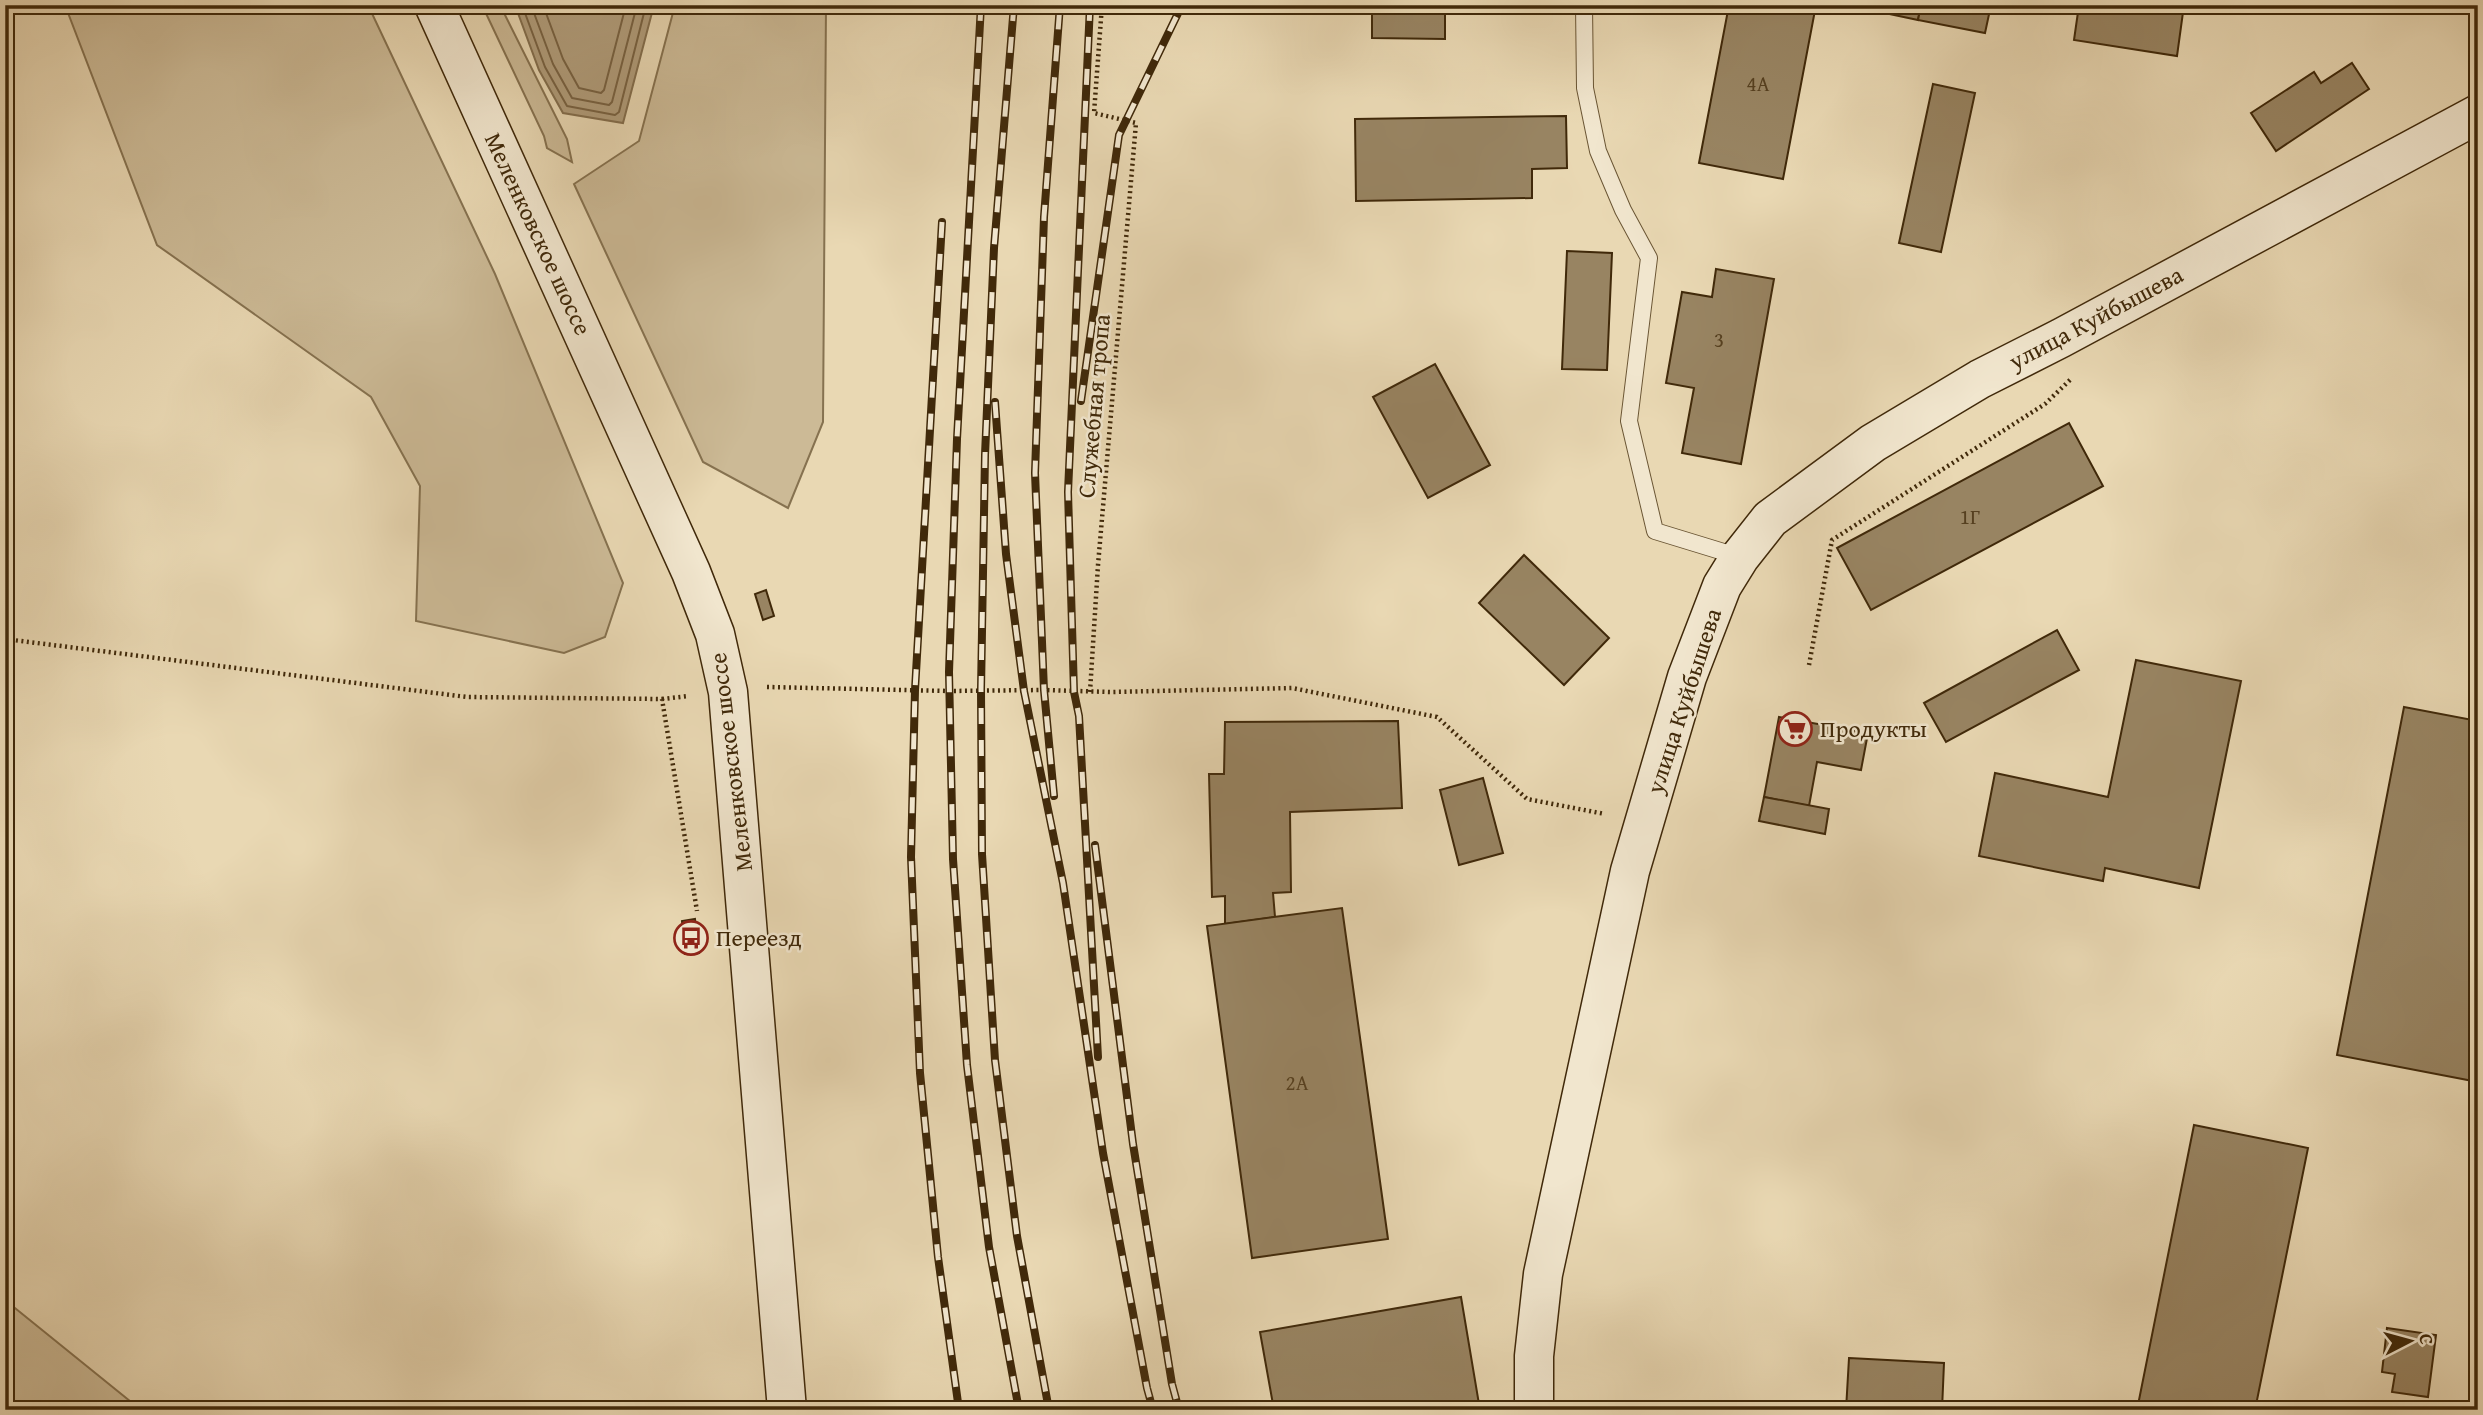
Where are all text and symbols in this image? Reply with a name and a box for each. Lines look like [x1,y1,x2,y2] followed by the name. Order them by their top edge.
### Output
[1747,68,1770,99] house number: 4А
[476,127,601,341] street label: Меленковское шоссе
[2001,257,2190,379] street label: улица Куйбышева
[1068,312,1119,499] street label: Служебная тропа
[1714,324,1724,355] house number: 3
[1960,501,1980,532] house number: 1Г
[1637,603,1730,799] street label: улица Куйбышева
[700,651,761,873] street label: Меленковское шоссе
[1776,710,1814,748] supermarket icon: Продукты
[1820,711,1927,746] place label: Продукты
[672,919,710,957] bus stop icon: Переезд
[716,920,802,955] place label: Переезд
[1286,1067,1309,1098] house number: 2А
[2374,1306,2444,1376] north arrow
[2412,1332,2441,1346] text: С

